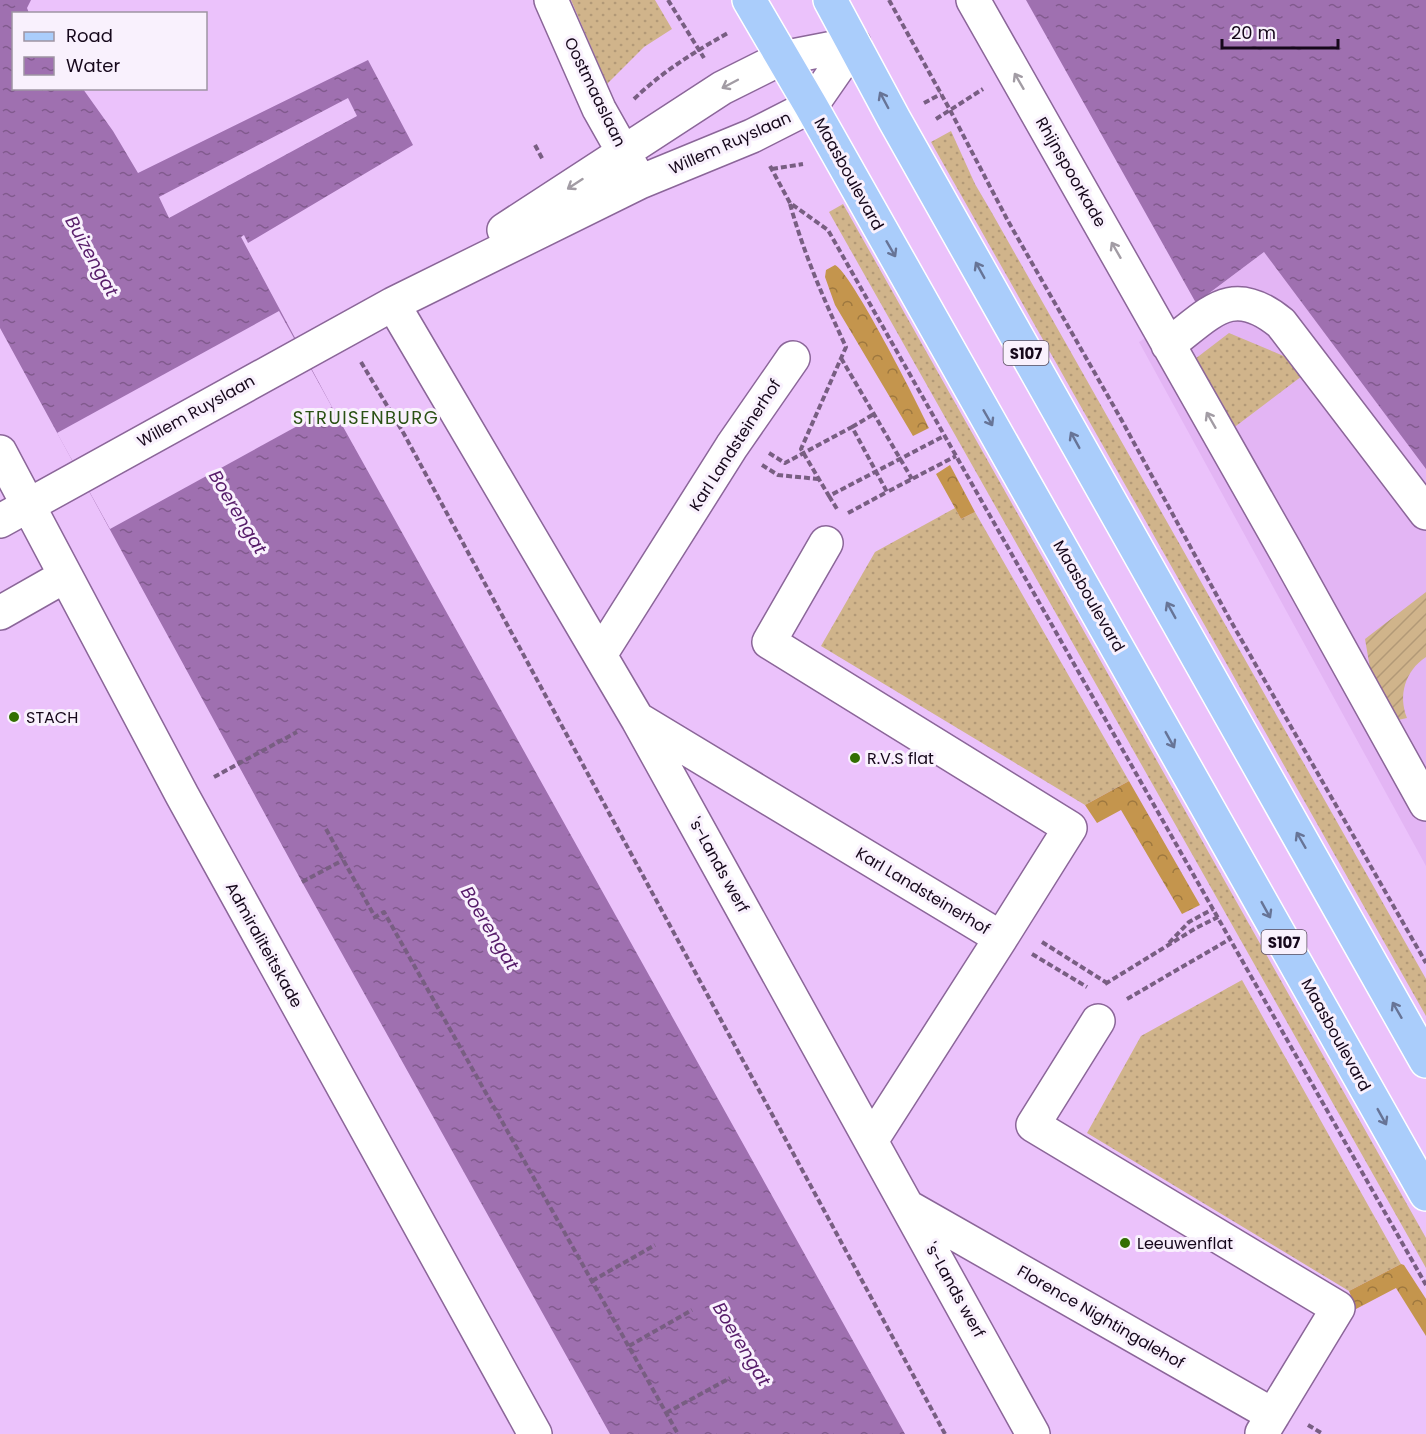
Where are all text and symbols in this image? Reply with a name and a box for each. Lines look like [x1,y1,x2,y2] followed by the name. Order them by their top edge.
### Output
[12,12,207,90] legend
[1222,12,1338,50] scale bar
[1231,20,1276,45] text: 20 m
[66,23,113,48] text: Road
[559,33,631,151] street label: Oostmaaslaan
[66,53,120,78] text: Water
[1013,73,1025,90] one-way arrow
[722,78,739,90] one-way arrow
[878,92,889,110] one-way arrow
[665,106,795,180] street label: Willem Ruyslaan
[1030,113,1112,231] street label: Rhijnspoorkade
[809,114,889,234] street label: Maasboulevard
[567,178,584,190] one-way arrow
[60,211,125,301] water label: Buizengat
[885,240,897,257] one-way arrow
[1109,242,1121,259] one-way arrow
[973,262,985,279] one-way arrow
[1004,341,1048,365] road number: S107
[133,369,259,453] street label: Willem Ruyslaan
[684,374,786,516] street label: Karl Landsteinerhof
[293,405,439,430] district label: STRUISENBURG
[982,409,994,426] one-way arrow
[1205,412,1217,429] one-way arrow
[1069,432,1080,450] one-way arrow
[203,465,273,559] water label: Boerengat
[1048,536,1130,656] street label: Maasboulevard
[1164,602,1176,619] one-way arrow
[26,706,78,729] place label: STACH
[7,710,21,724] marker: STACH
[1164,731,1176,748] one-way arrow
[867,747,934,770] place label: R.V.S flat
[848,751,862,765] marker: R.V.S flat
[683,813,755,917] street label: 's-Lands werf
[1295,832,1306,850] one-way arrow
[851,842,995,940] street label: Karl Landsteinerhof
[220,878,308,1012] street label: Admiraliteitskade
[455,881,525,975] water label: Boerengat
[1260,901,1272,918] one-way arrow
[1262,930,1306,954] road number: S107
[1296,975,1376,1095] street label: Maasboulevard
[1391,1002,1403,1019] one-way arrow
[1377,1107,1388,1125] one-way arrow
[1137,1232,1233,1255] place label: Leeuwenflat
[1118,1236,1132,1250] marker: Leeuwenflat
[919,1238,991,1342] street label: 's-Lands werf
[1013,1260,1189,1374] street label: Florence Nightingalehof
[707,1297,777,1391] water label: Boerengat

